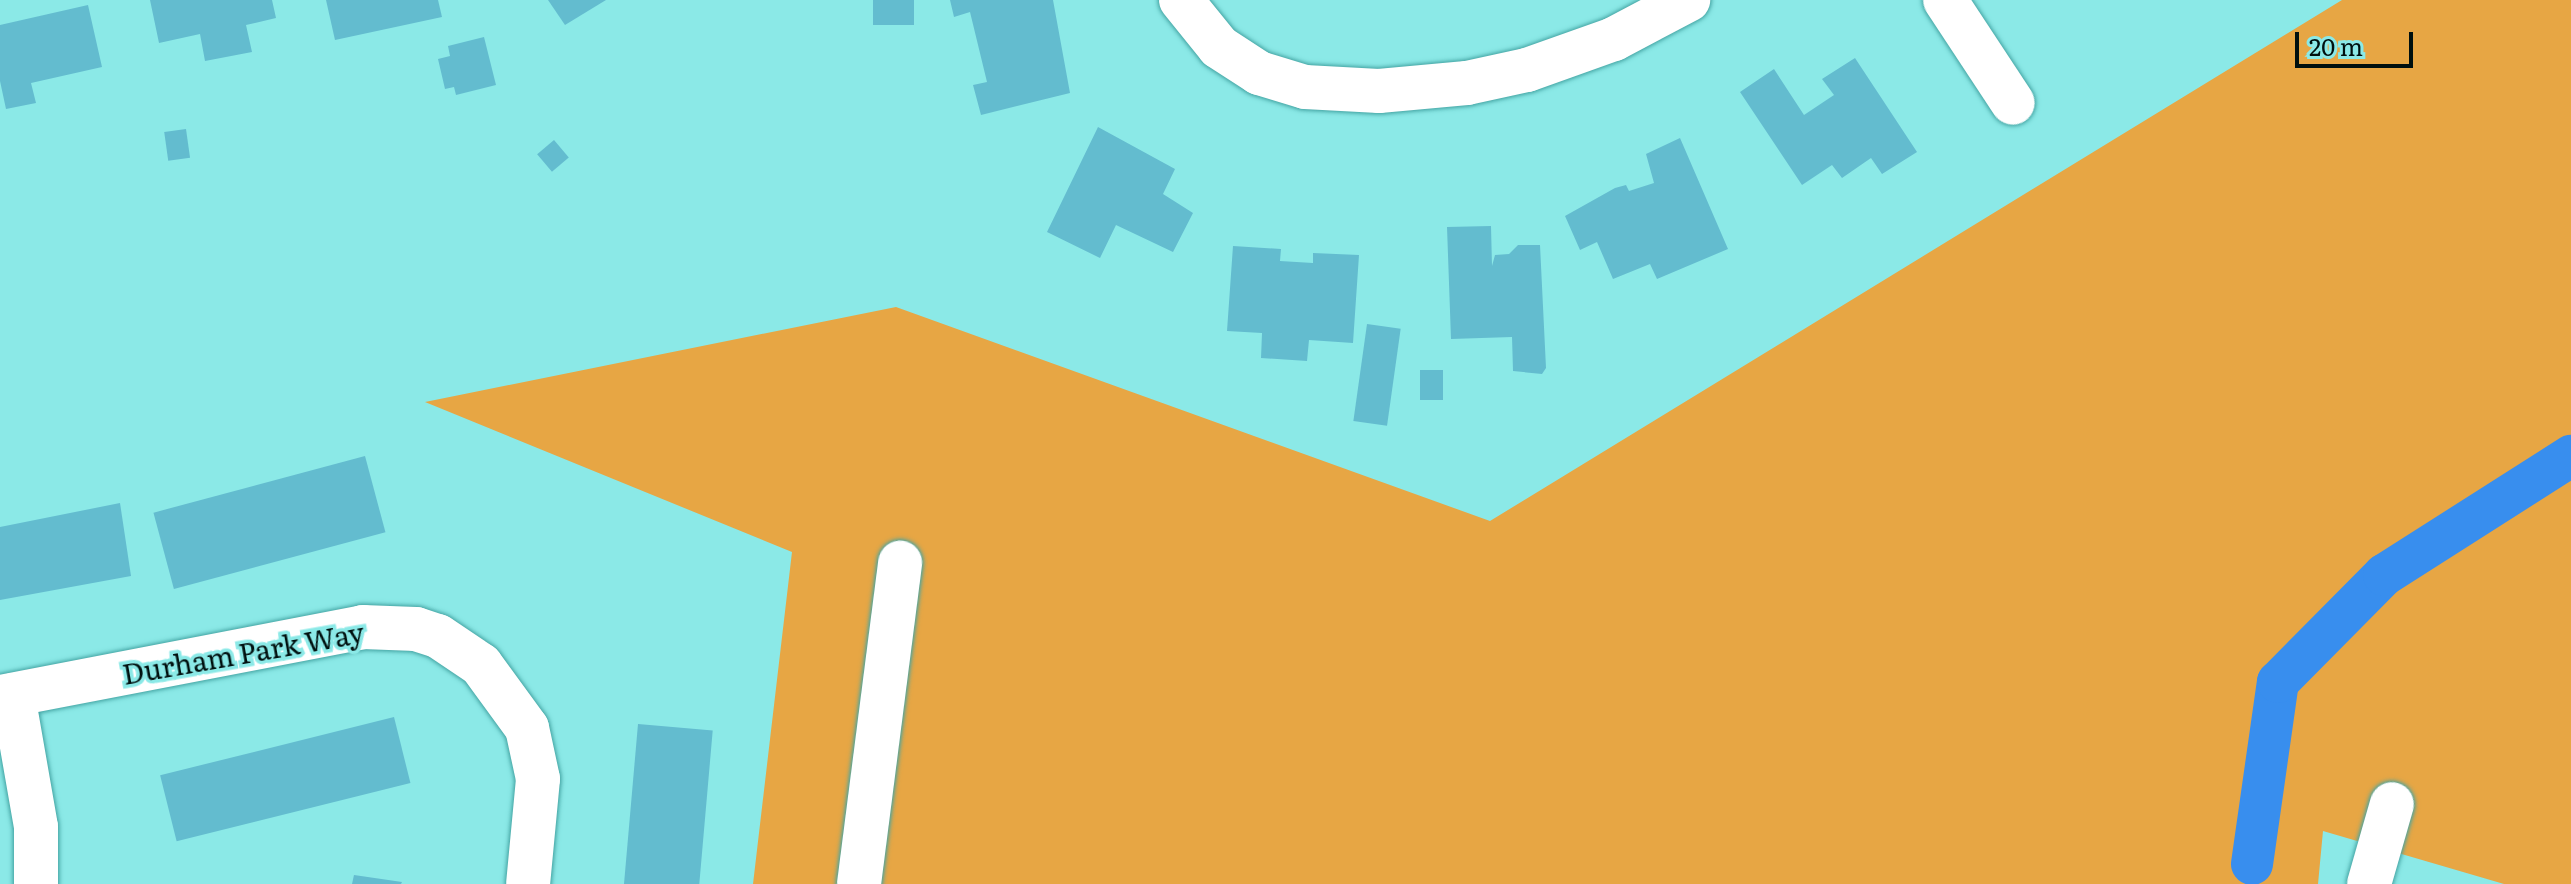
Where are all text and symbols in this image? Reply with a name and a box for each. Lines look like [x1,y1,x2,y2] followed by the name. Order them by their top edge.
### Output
[2299,16,2417,66] scale bar
[2309,28,2363,63] text: 20 m
[120,614,366,690] street label: Durham Park Way

